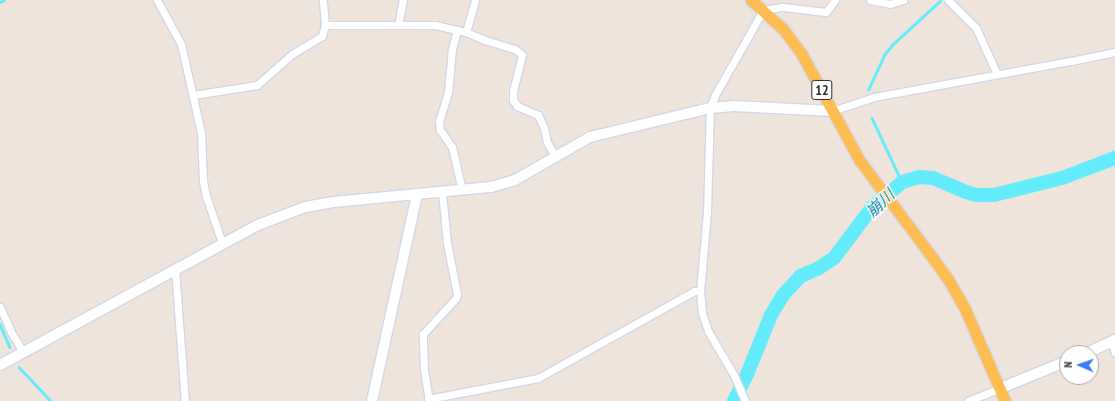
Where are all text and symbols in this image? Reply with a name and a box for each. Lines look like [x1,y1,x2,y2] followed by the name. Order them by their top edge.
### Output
[811,78,833,102] road number: 12
[862,185,898,221] water label: 崩川
[1059,345,1099,385] north arrow
[1061,361,1075,368] text: N

